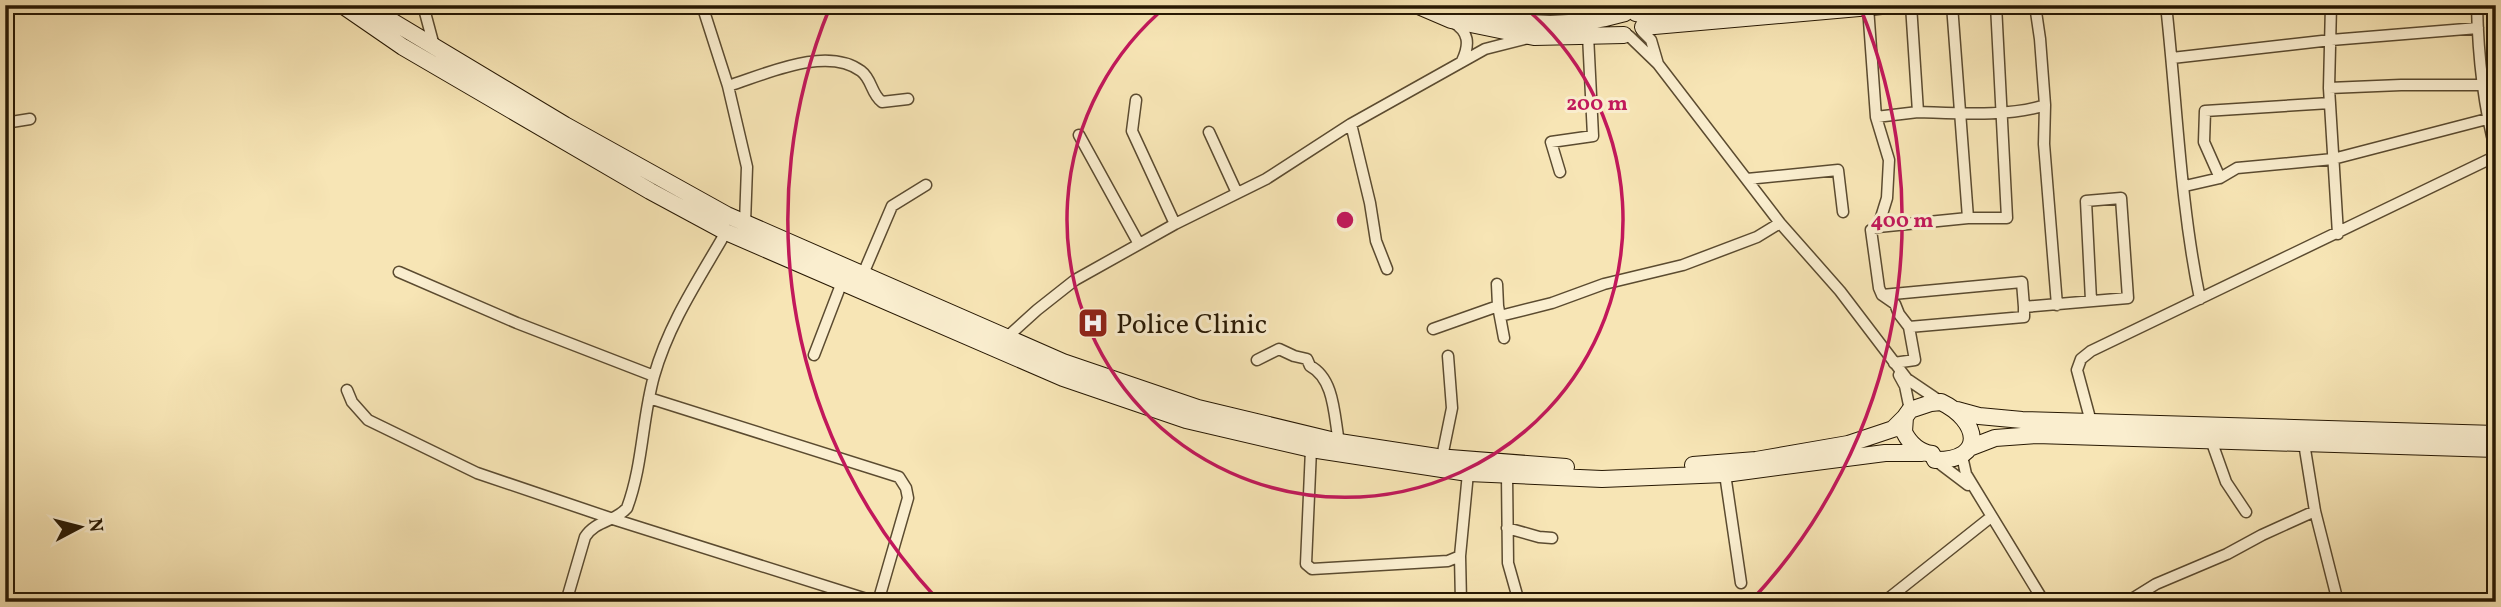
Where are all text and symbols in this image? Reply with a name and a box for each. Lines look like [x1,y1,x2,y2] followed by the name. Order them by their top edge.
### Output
[1566,90,1628,119] text: 200 m
[1871,207,1933,236] text: 400 m
[1333,208,1357,232] centre of rings
[1076,306,1110,340] hospital icon: Police Clinic
[1116,306,1267,345] place label: Police Clinic
[46,491,116,562] north arrow
[81,517,109,534] text: N

